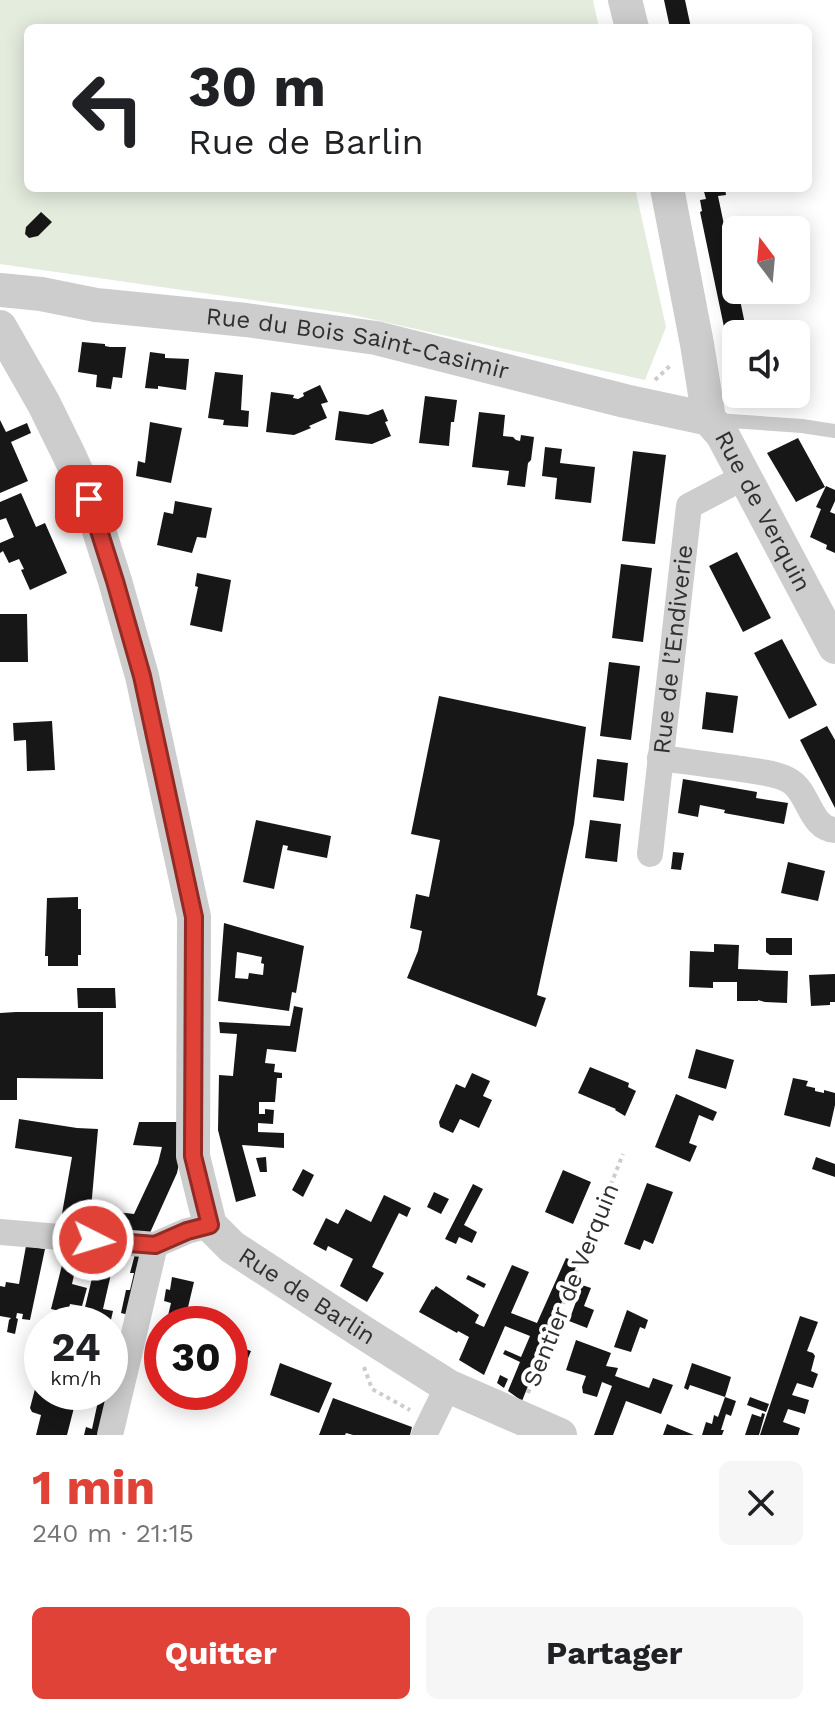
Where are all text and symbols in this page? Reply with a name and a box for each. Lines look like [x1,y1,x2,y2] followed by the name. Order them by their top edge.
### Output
[188,54,326,120] text: 30 m
[56,56,160,160] icon: left
[188,121,424,163] text: Rue de Barlin
[722,216,810,304] north arrow
[722,216,810,408] map controls
[205,302,512,385] street label: Rue du Bois Saint-Casimir
[722,320,810,408] button: sound
[709,426,817,596] street label: Rue de Verquin
[55,465,123,533] pin
[67,477,111,521] icon: arrive
[647,543,699,755] street label: Rue de l’Endiverie
[517,1179,625,1391] street label: Sentier de Verquin
[51,1198,135,1282] position arrow
[234,1241,381,1351] street label: Rue de Barlin
[144,1306,248,1410] speed limit sign: 30
[51,1324,101,1371] text: 24
[50,1366,102,1390] text: km/h
[32,1459,155,1516] text: 1 min
[719,1461,803,1545] button: close
[32,1518,194,1548] text: 240 m · 21:15
[32,1607,410,1699] button: Quitter
[426,1607,803,1699] button: Partager

